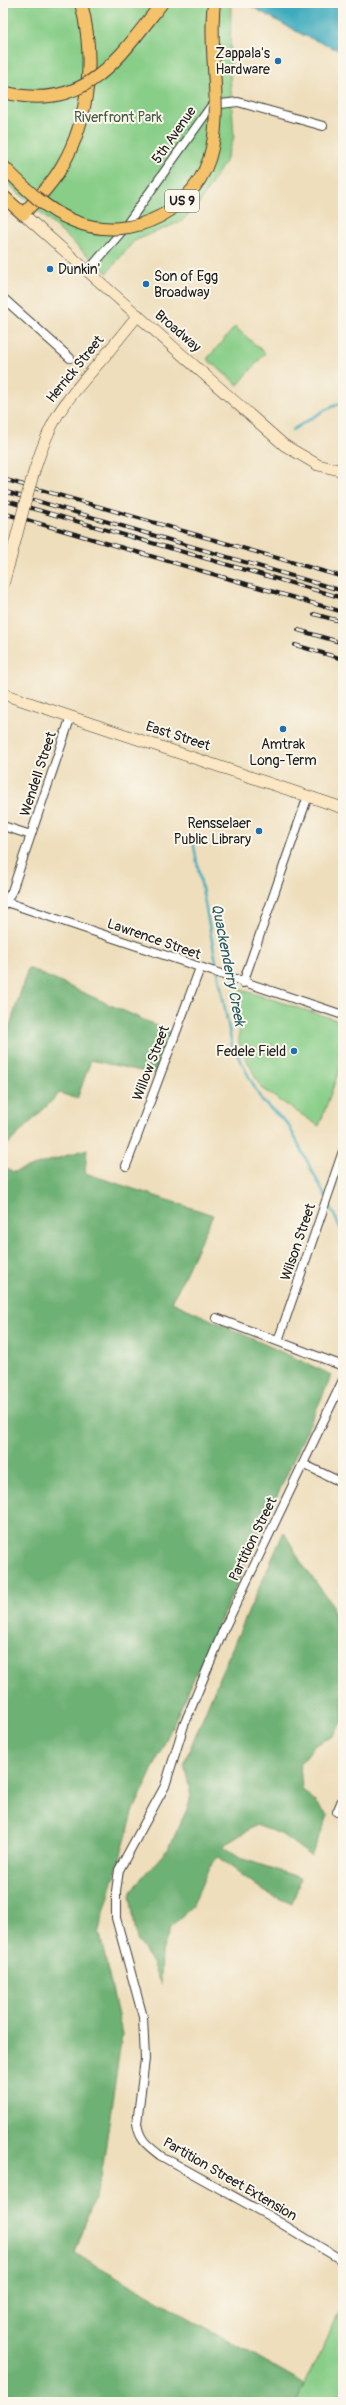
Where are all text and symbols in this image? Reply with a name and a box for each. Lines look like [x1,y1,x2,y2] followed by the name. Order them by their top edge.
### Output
[215,45,271,78] place label: Zappala's Hardware
[273,56,283,66] marker: Zappala's Hardware
[148,103,200,167] street label: 5th Avenue
[74,109,162,126] park label: Riverfront Park
[165,190,199,212] road number: US 9
[58,261,100,278] place label: Dunkin'
[45,264,55,274] marker: Dunkin'
[154,268,218,301] place label: Son of Egg Broadway
[141,279,151,289] marker: Son of Egg Broadway
[151,306,205,356] street label: Broadway
[43,332,108,406] street label: Herrick Street
[144,718,213,754] street label: East Street
[278,724,288,734] marker: Amtrak Long-Term
[16,729,60,819] street label: Wendell Street
[249,736,317,769] place label: Amtrak Long-Term
[174,815,251,848] place label: Rensselaer Public Library
[254,826,264,836] marker: Rensselaer Public Library
[207,902,249,1029] water label: Quackenderry Creek
[105,915,204,963] street label: Lawrence Street
[129,1023,173,1103] street label: Willow Street
[216,1043,286,1060] place label: Fedele Field
[289,1046,299,1056] marker: Fedele Field
[277,1201,319,1283] street label: Wilson Street
[225,1494,281,1584] street label: Partition Street
[160,2134,300,2224] street label: Partition Street Extension

